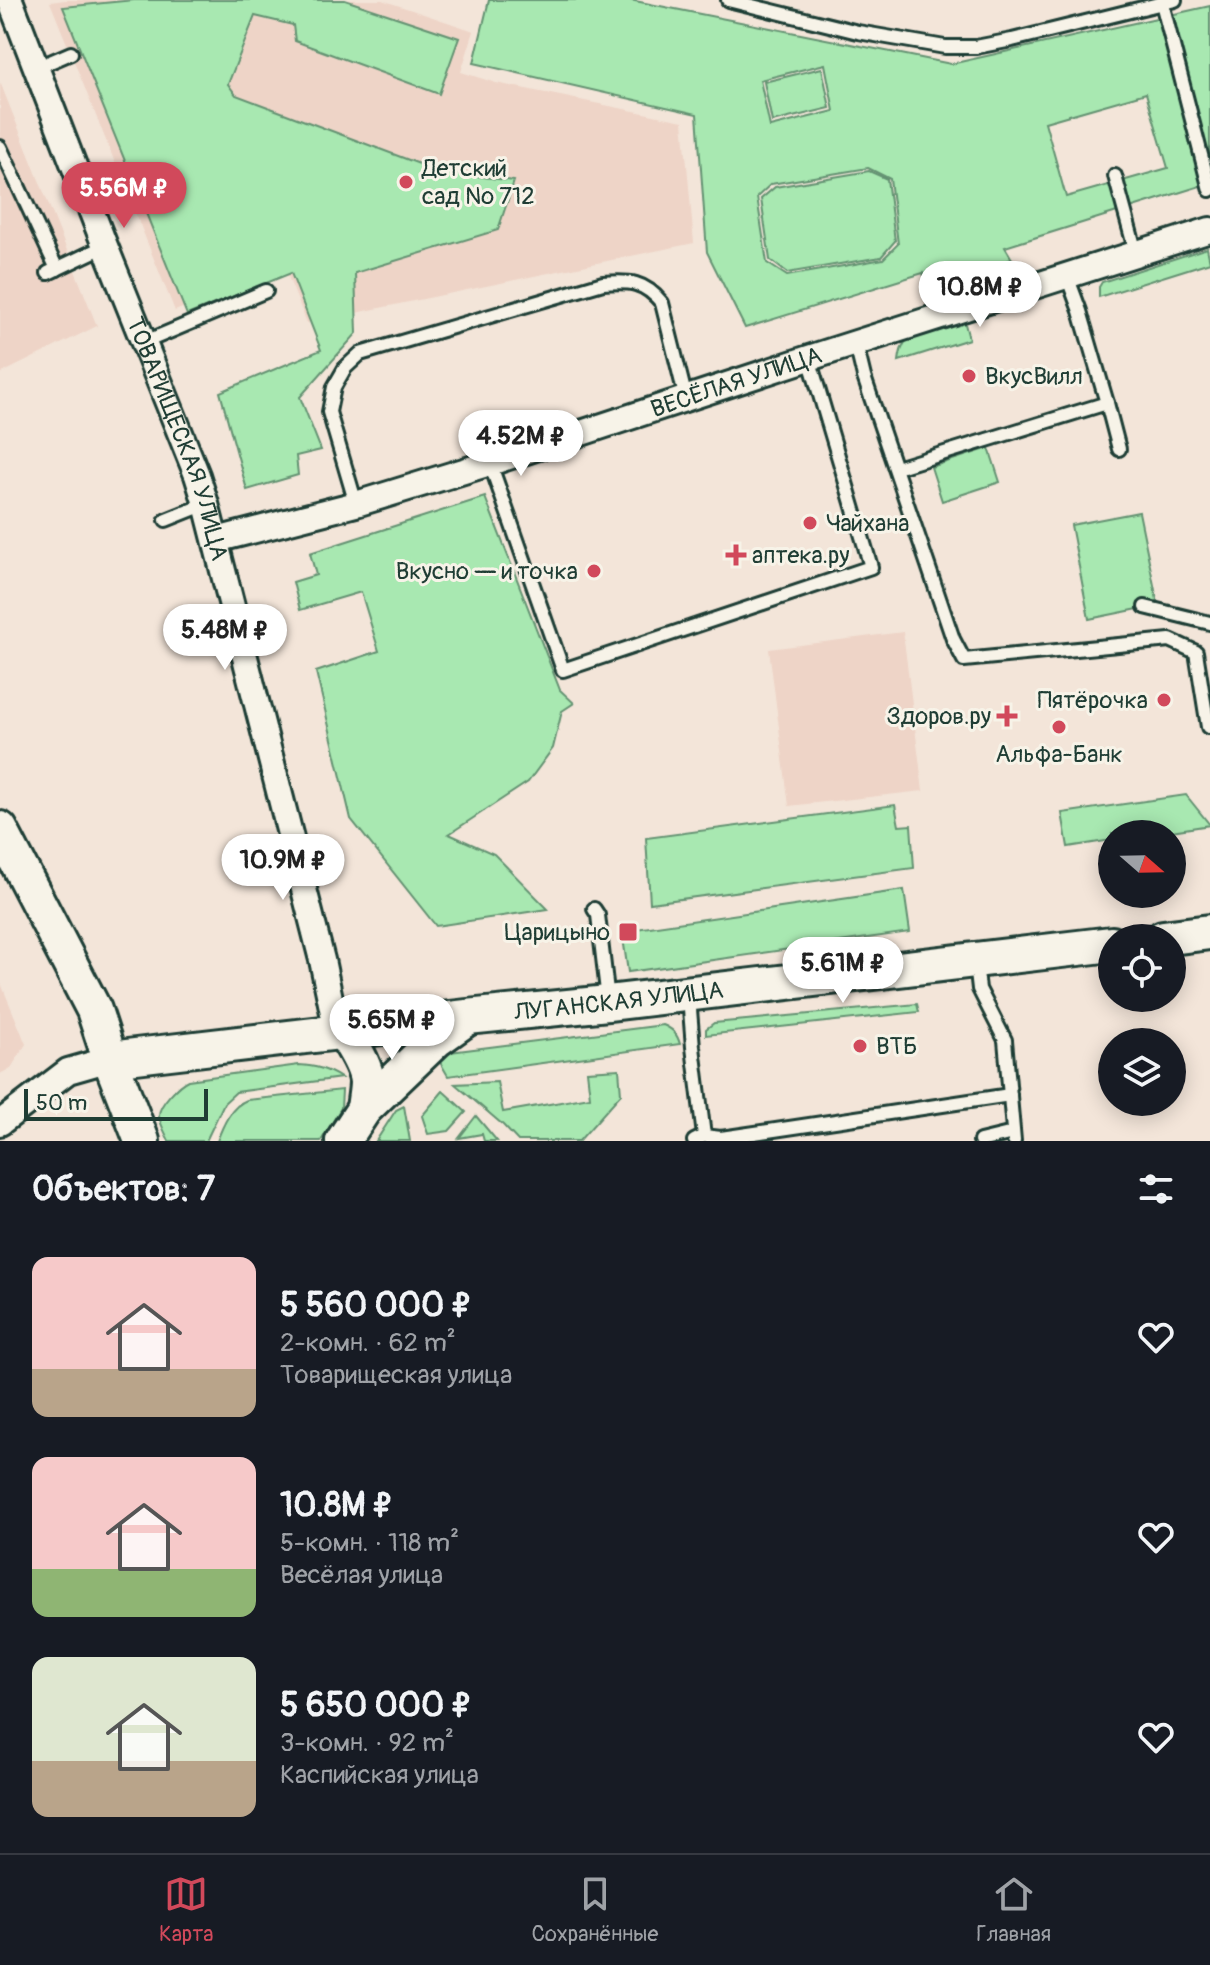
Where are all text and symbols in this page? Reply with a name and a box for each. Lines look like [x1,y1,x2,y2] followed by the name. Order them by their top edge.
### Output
[421,154,535,211] place label: Детский сад № 712
[50,162,198,230] pin: 5.56M ₽
[80,172,168,204] text: 5.56M ₽
[397,173,415,191] marker: Детский сад № 712
[906,261,1054,329] pin: 10.8M ₽
[937,271,1023,303] text: 10.8M ₽
[120,313,234,564] street label: ТОВАРИЩЕСКАЯ УЛИЦА
[647,341,826,424] street label: ВЕСЁЛАЯ УЛИЦА
[985,362,1083,391] place label: ВкусВилл
[960,367,978,385] marker: ВкусВилл
[447,410,595,478] pin: 4.52M ₽
[476,420,566,452] text: 4.52M ₽
[826,509,909,538] place label: Чайхана
[801,514,819,532] marker: Чайхана
[752,541,850,570] place label: аптека.ру
[727,546,745,564] marker: аптека.ру
[396,557,578,586] place label: Вкусно — и точка
[585,562,603,580] marker: Вкусно — и точка
[151,604,299,672] pin: 5.48M ₽
[181,614,269,646] text: 5.48M ₽
[1037,686,1148,715] place label: Пятёрочка
[1155,691,1173,709] marker: Пятёрочка
[886,702,991,731] place label: Здоров.ру
[998,707,1016,725] marker: Здоров.ру
[1050,718,1068,736] marker: Альфа-Банк
[995,740,1123,769] place label: Альфа-Банк
[1098,820,1186,908] north arrow
[1098,820,1186,1116] map controls
[209,834,357,902] pin: 10.9M ₽
[240,844,326,876] text: 10.9M ₽
[504,918,610,947] place label: Царицыно
[617,921,639,943] marker: Царицыно
[1098,924,1186,1012] button: locate
[769,937,917,1005] pin: 5.61M ₽
[800,947,886,979] text: 5.61M ₽
[512,976,725,1027] street label: ЛУГАНСКАЯ УЛИЦА
[318,994,466,1062] pin: 5.65M ₽
[348,1004,436,1036] text: 5.65M ₽
[1098,1028,1186,1116] button: layers
[876,1032,917,1061] place label: ВТБ
[851,1037,869,1055] marker: ВТБ
[24,1085,208,1121] scale bar
[36,1089,87,1117] text: 50 m
[1134,1167,1178,1211] icon: filters
[32,1168,215,1211] text: Объектов: 7
[280,1284,472,1327] text: 5 560 000 ₽
[96,1289,192,1385] icon: home
[1134,1315,1178,1359] icon: heart
[280,1327,456,1359] text: 2-комн. · 62 m²
[280,1359,512,1391] text: Товарищеская улица
[280,1484,393,1527] text: 10.8M ₽
[96,1489,192,1585] icon: home
[1134,1515,1178,1559] icon: heart
[280,1527,459,1559] text: 5-комн. · 118 m²
[280,1559,443,1591] text: Весёлая улица
[280,1684,472,1727] text: 5 650 000 ₽
[96,1689,192,1785] icon: home
[1134,1715,1178,1759] icon: heart
[280,1727,454,1759] text: 3-комн. · 92 m²
[280,1759,479,1791] text: Каспийская улица
[159,1872,214,1948] tab: Карта
[531,1872,658,1948] tab: Сохранённые
[976,1872,1051,1948] tab: Главная

